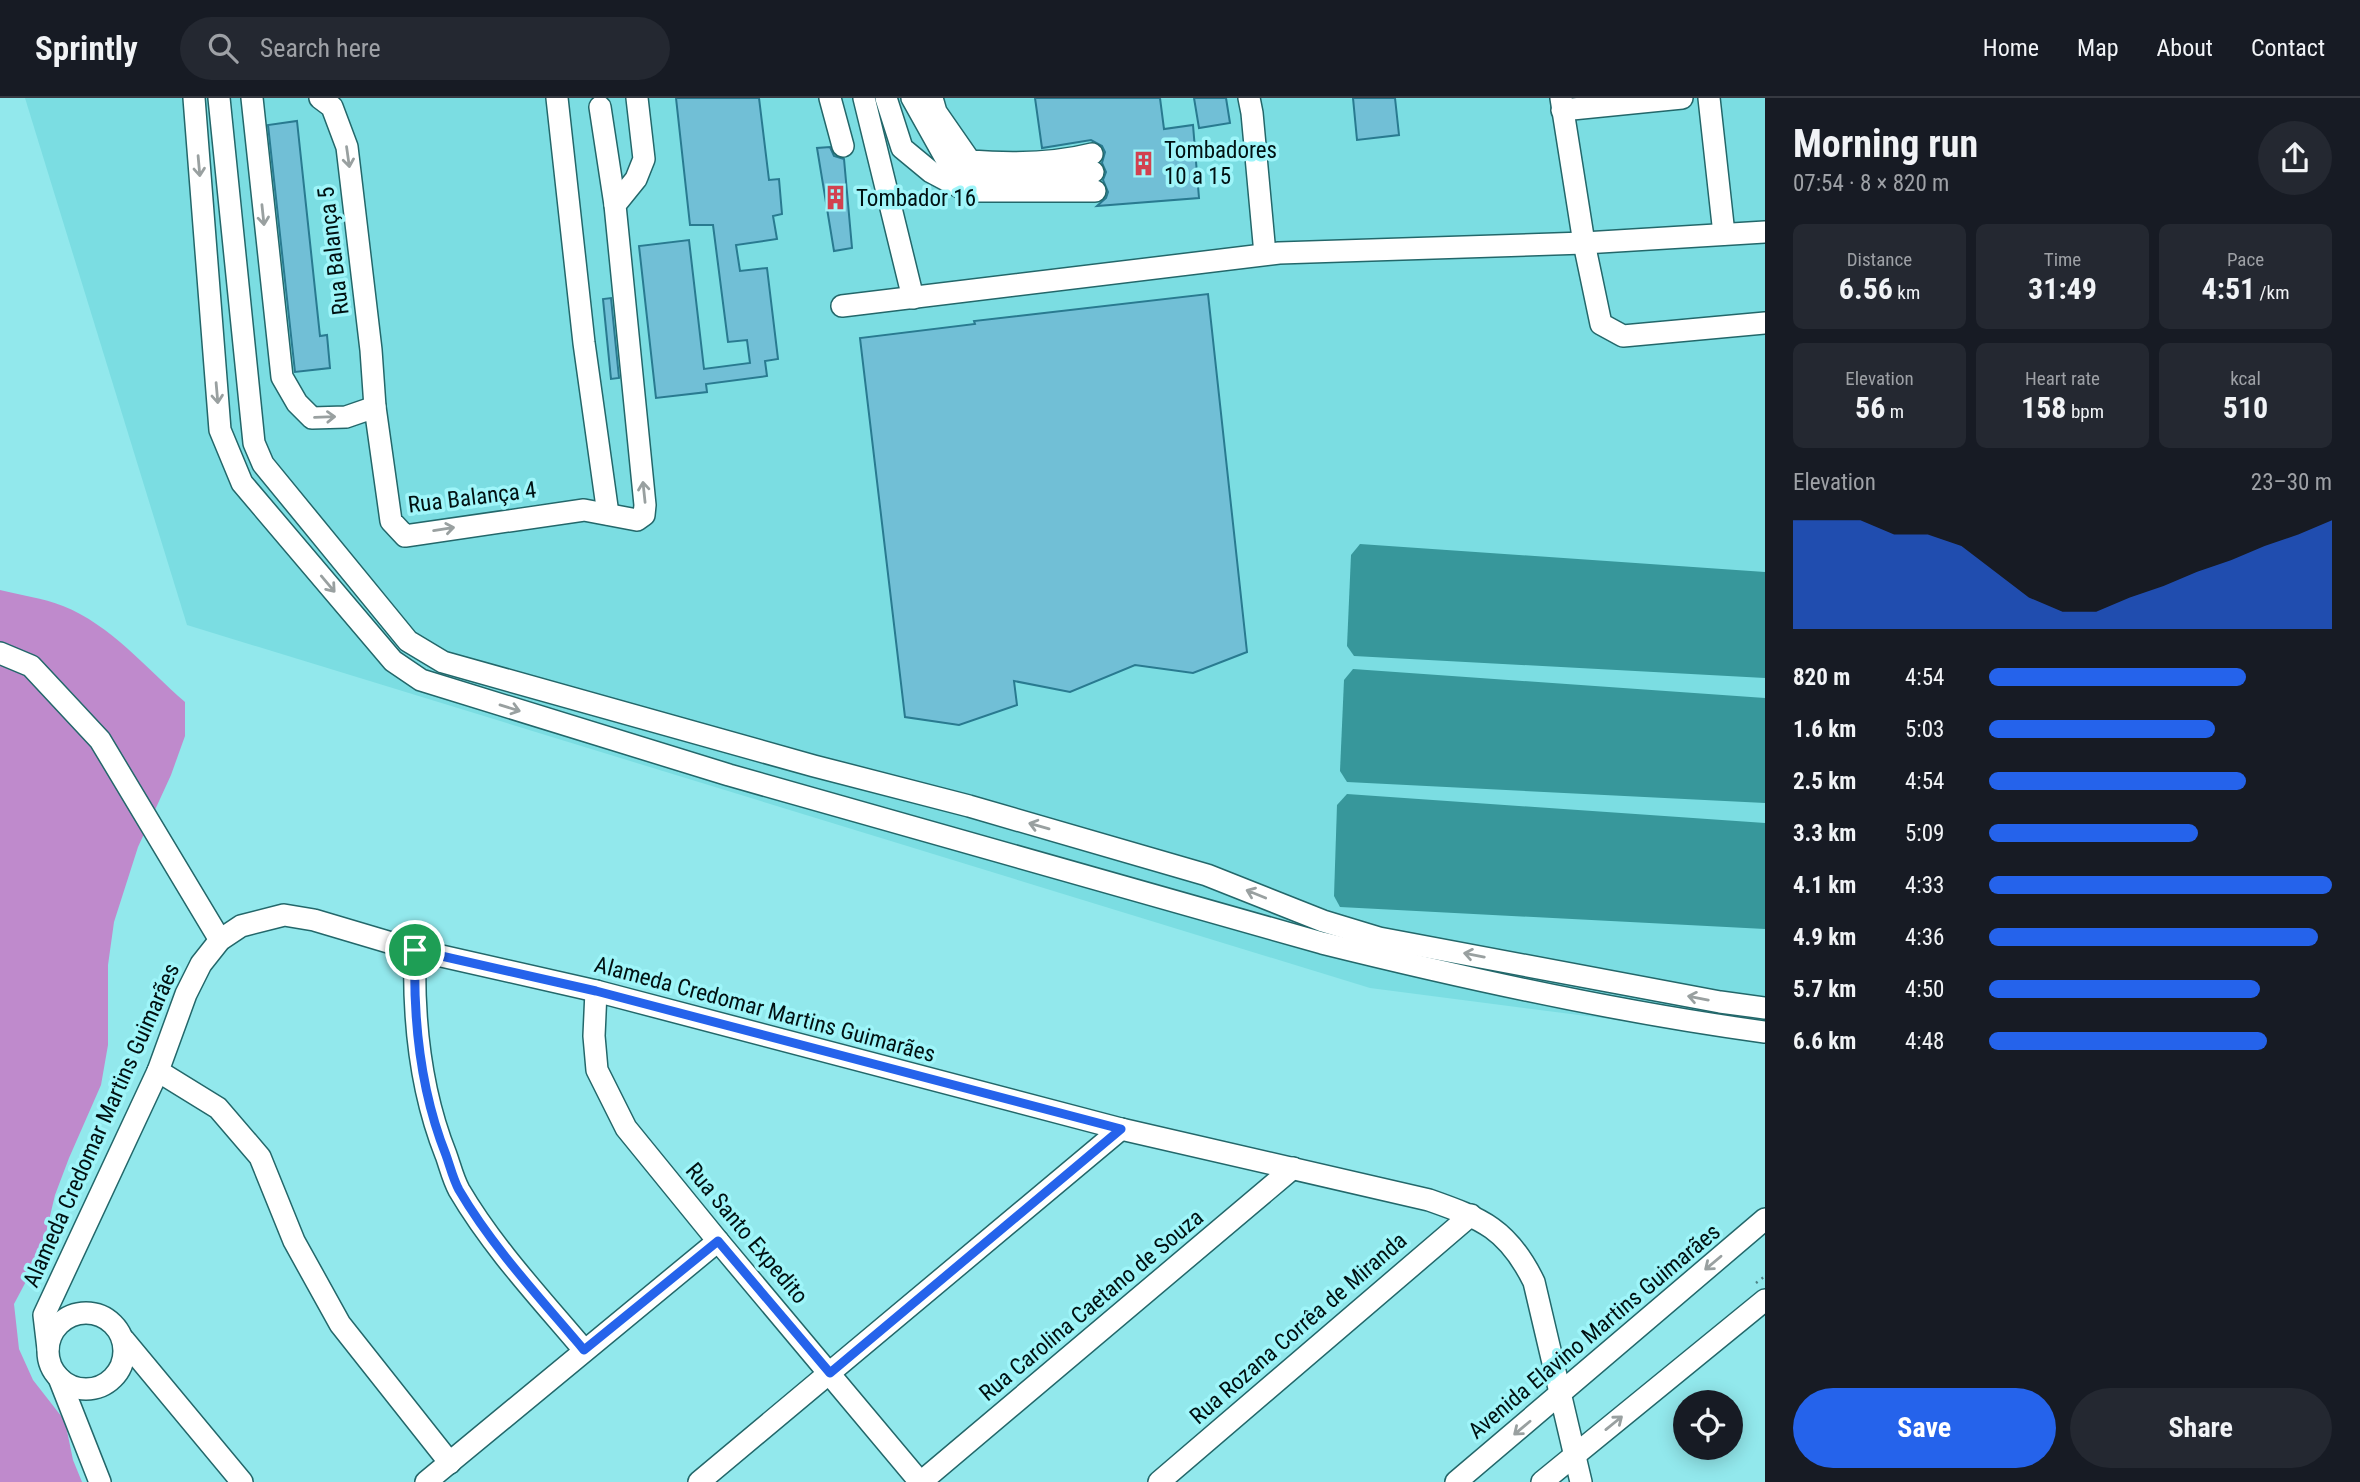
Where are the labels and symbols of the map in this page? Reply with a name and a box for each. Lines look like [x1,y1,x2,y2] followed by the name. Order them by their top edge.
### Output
[1164,137,1277,190] place label: Tombadores 10 a 15
[342,145,355,168] one-way arrow
[1130,149,1158,177] building icon: Tombadores 10 a 15
[193,154,206,177] one-way arrow
[822,184,850,212] building icon: Tombador 16
[312,185,355,317] street label: Rua Balança 5
[856,185,976,212] place label: Tombador 16
[257,203,270,225] one-way arrow
[211,381,224,404] one-way arrow
[313,411,336,424] one-way arrow
[406,476,538,519] street label: Rua Balança 4
[637,481,650,504] one-way arrow
[433,522,455,535] one-way arrow
[320,575,336,593] one-way arrow
[499,703,521,716] one-way arrow
[1028,819,1051,832] one-way arrow
[1245,887,1267,900] one-way arrow
[385,920,445,980] pin
[1463,948,1486,962] one-way arrow
[592,951,938,1068] street label: Alameda Credomar Martins Guimarães
[18,959,185,1291] street label: Alameda Credomar Martins Guimarães
[1687,990,1710,1004] one-way arrow
[680,1157,813,1309] street label: Rua Santo Expedito
[974,1204,1209,1407] street label: Rua Carolina Caetano de Souza
[1463,1218,1726,1445] street label: Avenida Elavino Martins Guimarães
[1184,1227,1412,1430] street label: Rua Rozana Corrêa de Miranda
[1704,1255,1722,1271] one-way arrow
[1604,1415,1622,1431] one-way arrow
[1513,1420,1531,1435] one-way arrow

